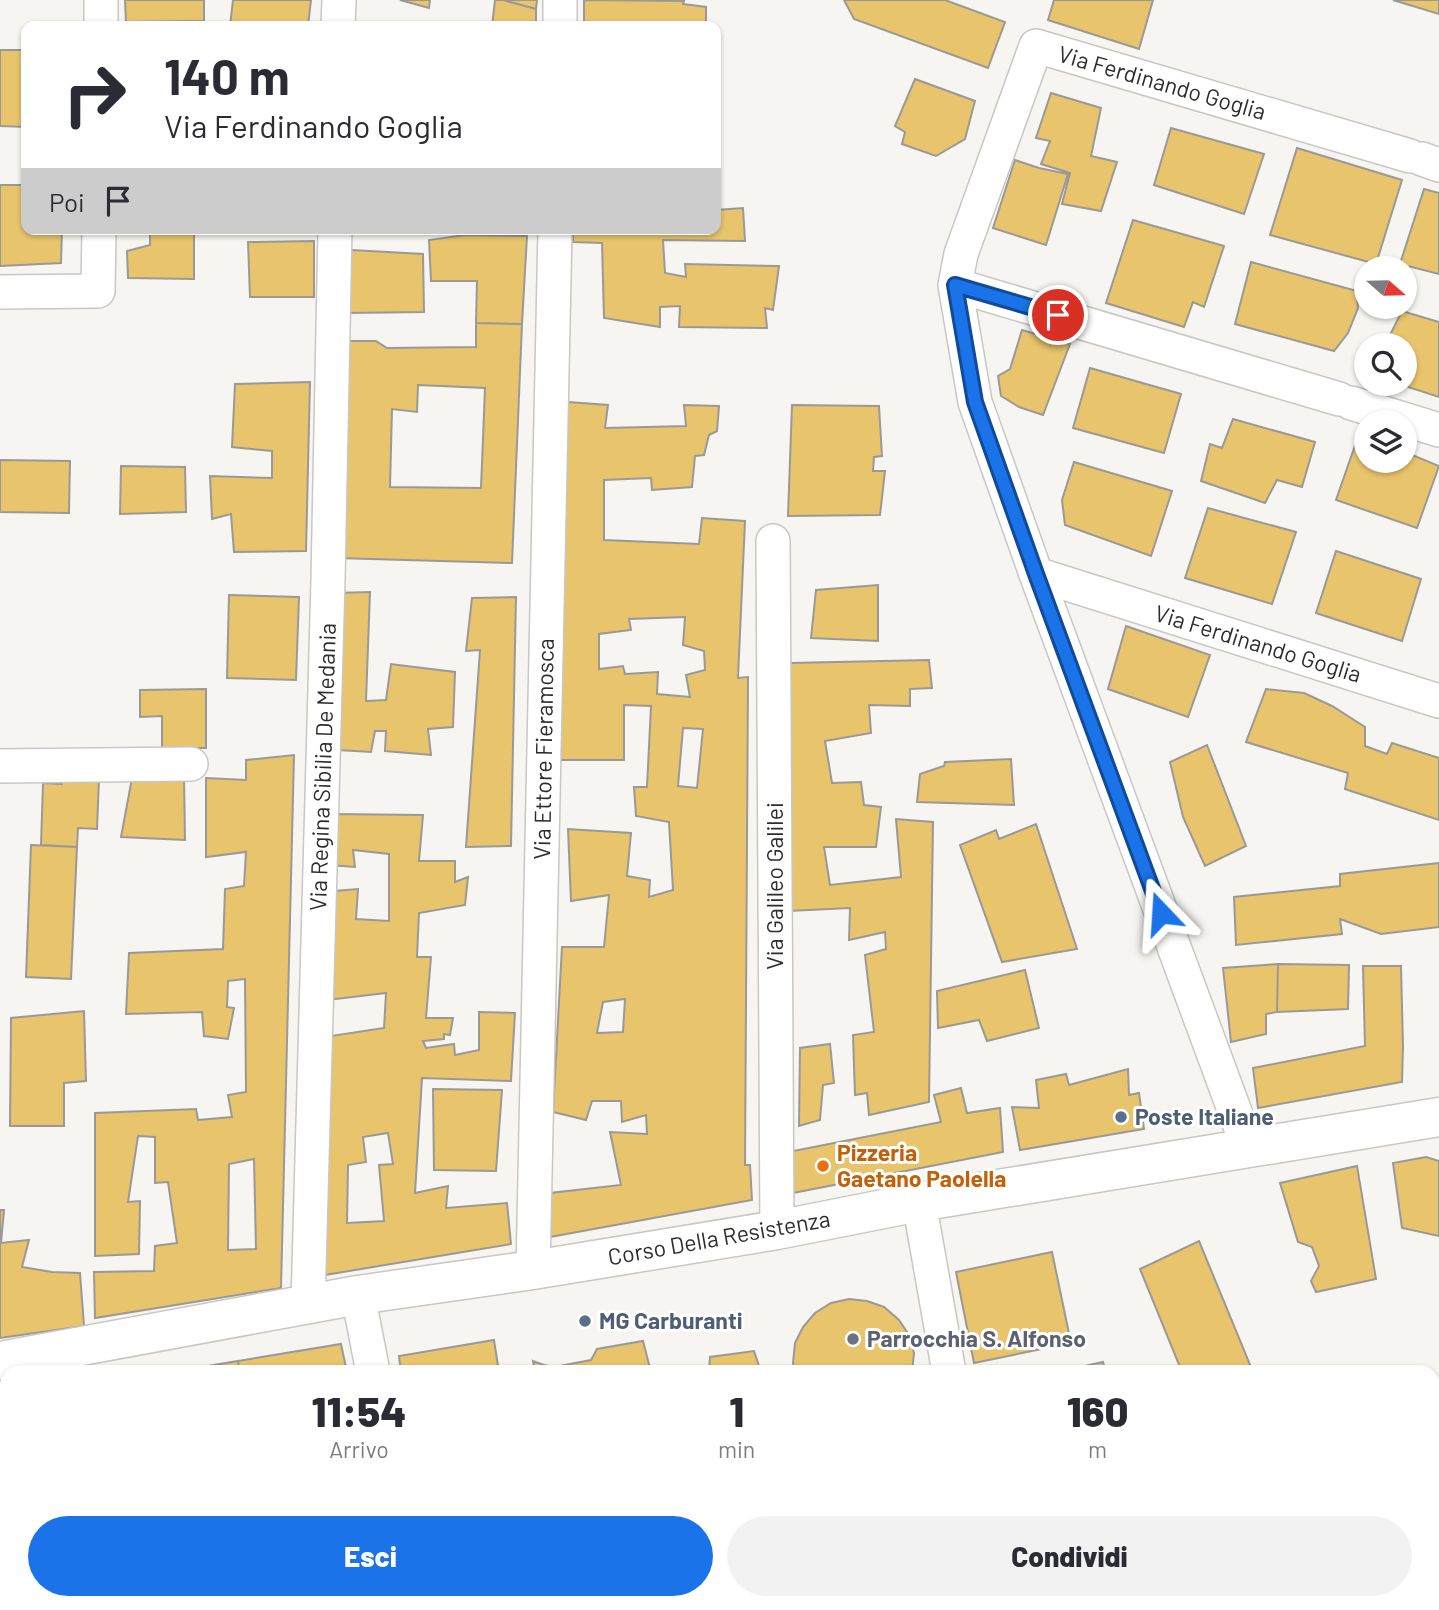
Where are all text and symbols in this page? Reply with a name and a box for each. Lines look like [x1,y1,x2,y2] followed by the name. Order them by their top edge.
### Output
[1055,39,1269,125] street label: Via Ferdinando Goglia
[164,46,290,105] text: 140 m
[49,49,140,140] icon: right
[164,106,463,144] text: Via Ferdinando Goglia
[99,182,137,220] icon: arrive
[49,186,85,217] text: Poi
[1354,256,1418,318] north arrow
[1354,256,1417,473] map controls
[1028,285,1088,345] pin
[1039,296,1077,334] icon: arrive
[1354,333,1417,396] button: search
[1354,410,1417,473] button: layers
[1152,598,1365,688] street label: Via Ferdinando Goglia
[303,622,341,912] street label: Via Regina Sibilia De Medania
[527,638,559,860] street label: Via Ettore Fieramosca
[760,802,788,970] street label: Via Galileo Galilei
[1124,876,1198,950] position arrow
[1135,1102,1274,1130] place label: Poste Italiane
[1113,1109,1129,1125] marker: Poste Italiane
[837,1138,1006,1192] place label: Pizzeria Gaetano Paolella
[815,1158,831,1174] marker: Pizzeria Gaetano Paolella
[606,1204,832,1270] street label: Corso Della Resistenza
[599,1306,743,1334] place label: MG Carburanti
[577,1313,593,1329] marker: MG Carburanti
[867,1324,1086,1352] place label: Parrocchia S. Alfonso
[845,1331,861,1347] marker: Parrocchia S. Alfonso
[311,1385,407,1435] text: 11:54
[729,1385,744,1435] text: 1
[1067,1385,1129,1435] text: 160
[329,1435,389,1463] text: Arrivo
[718,1435,755,1463] text: min
[1088,1435,1107,1463] text: m
[28,1516,713,1596] button: Esci
[727,1516,1412,1596] button: Condividi

